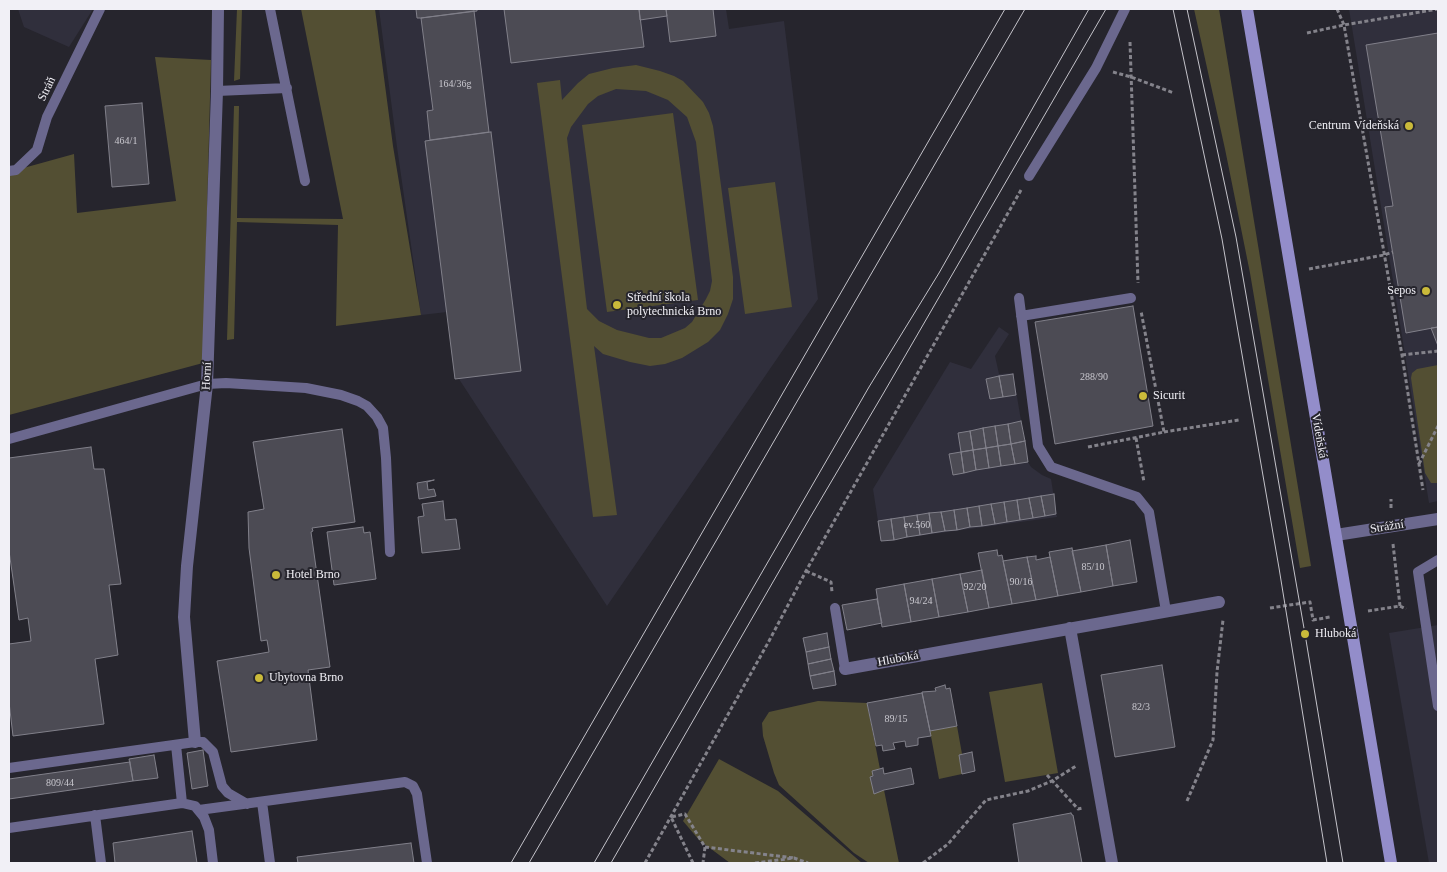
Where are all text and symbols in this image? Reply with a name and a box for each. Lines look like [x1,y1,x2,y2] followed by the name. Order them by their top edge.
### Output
[35,74,59,104] street label: Stráň
[439,78,471,90] house number: 164/36g
[1309,119,1399,133] place label: Centrum Vídeňská
[1403,120,1415,132] marker: Centrum Vídeňská
[115,135,137,147] house number: 464/1
[1387,284,1416,298] place label: Sepos
[1420,285,1432,297] marker: Sepos
[627,291,721,319] place label: Střední škola polytechnická Brno
[611,299,623,311] marker: Střední škola polytechnická Brno
[199,362,215,390] street label: Horní
[1080,371,1108,383] house number: 288/90
[1153,389,1185,403] place label: Sicurit
[1137,390,1149,402] marker: Sicurit
[1308,412,1330,460] street label: Vídeňská
[1369,517,1405,537] street label: Strážní
[904,519,930,531] house number: ev.560
[1082,561,1104,573] house number: 85/10
[286,568,340,582] place label: Hotel Brno
[270,569,282,581] marker: Hotel Brno
[1010,576,1032,588] house number: 90/16
[964,581,986,593] house number: 92/20
[910,595,932,607] house number: 94/24
[1315,627,1356,641] place label: Hluboká
[1299,628,1311,640] marker: Hluboká
[876,648,920,670] street label: Hluboká
[269,671,343,685] place label: Ubytovna Brno
[253,672,265,684] marker: Ubytovna Brno
[1132,701,1150,713] house number: 82/3
[885,713,907,725] house number: 89/15
[46,777,74,789] house number: 809/44

